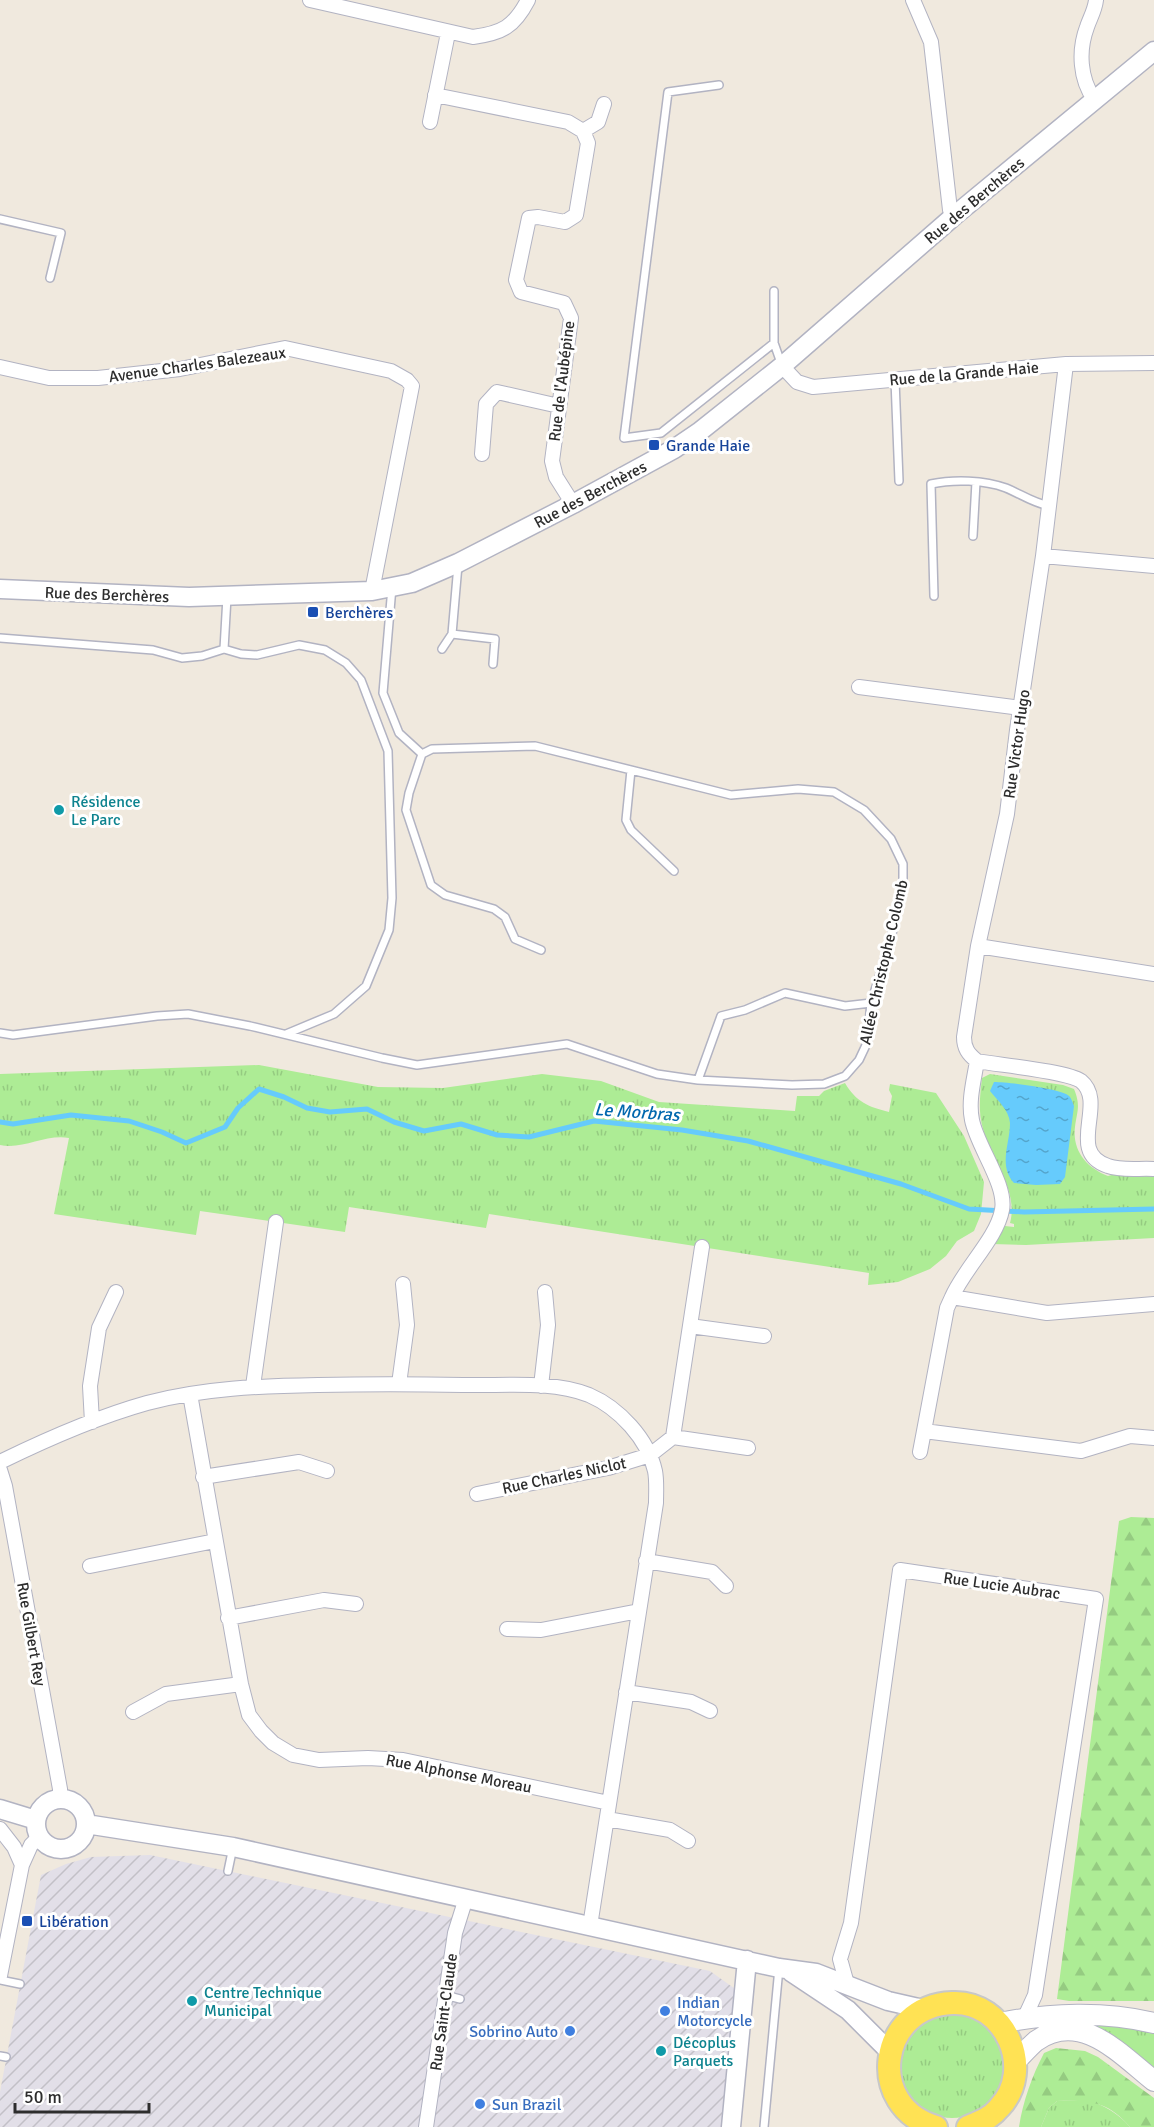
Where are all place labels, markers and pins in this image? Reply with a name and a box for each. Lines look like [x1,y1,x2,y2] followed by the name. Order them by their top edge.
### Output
[666,436,750,456] place label: Grande Haie
[647,438,661,452] marker: Grande Haie
[325,603,393,623] place label: Berchères
[306,605,320,619] marker: Berchères
[71,792,140,830] place label: Résidence Le Parc
[52,803,66,817] marker: Résidence Le Parc
[39,1912,109,1932] place label: Libération
[20,1914,34,1928] marker: Libération
[204,1983,322,2021] place label: Centre Technique Municipal
[677,1993,752,2031] place label: Indian Motorcycle
[185,1994,199,2008] marker: Centre Technique Municipal
[658,2004,672,2018] marker: Indian Motorcycle
[469,2022,558,2042] place label: Sobrino Auto
[563,2024,577,2038] marker: Sobrino Auto
[673,2033,736,2071] place label: Décoplus Parquets
[654,2044,668,2058] marker: Décoplus Parquets
[492,2095,562,2115] place label: Sun Brazil
[473,2097,487,2111] marker: Sun Brazil

